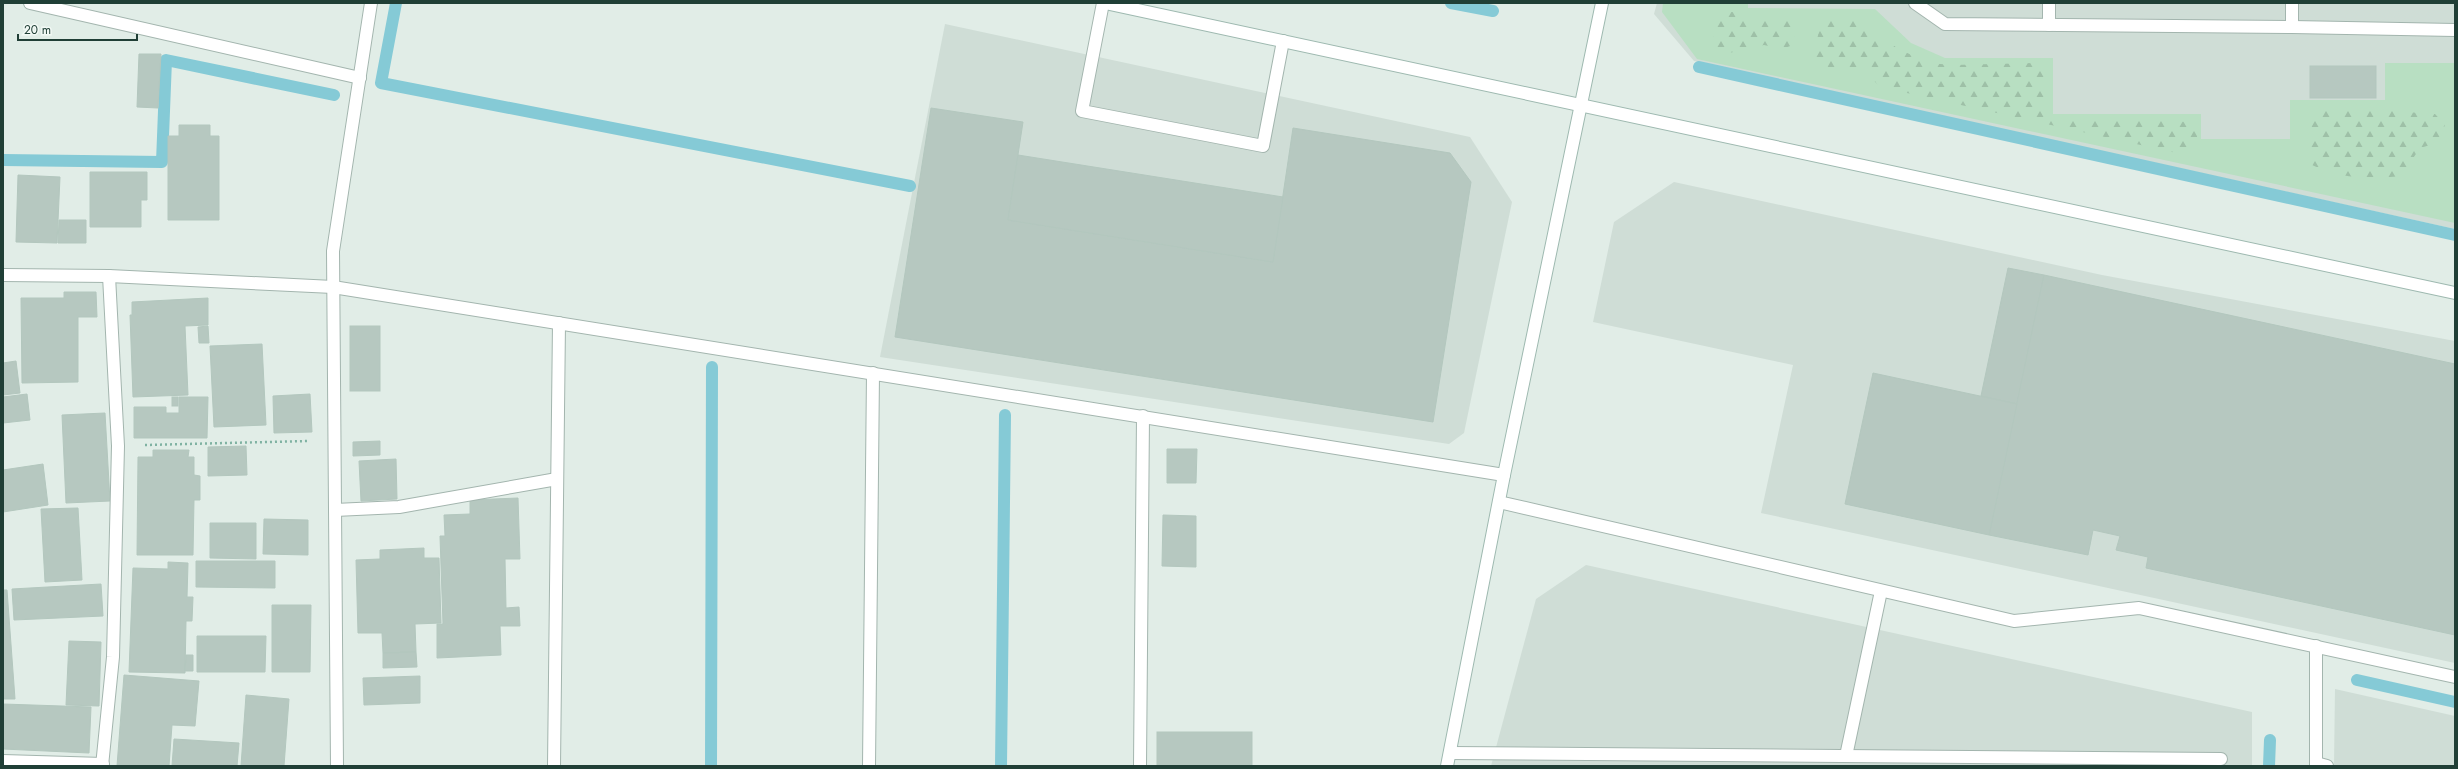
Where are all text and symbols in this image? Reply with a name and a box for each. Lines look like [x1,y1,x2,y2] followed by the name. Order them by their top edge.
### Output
[18,16,137,42] scale bar
[24,21,51,39] text: 20 m

